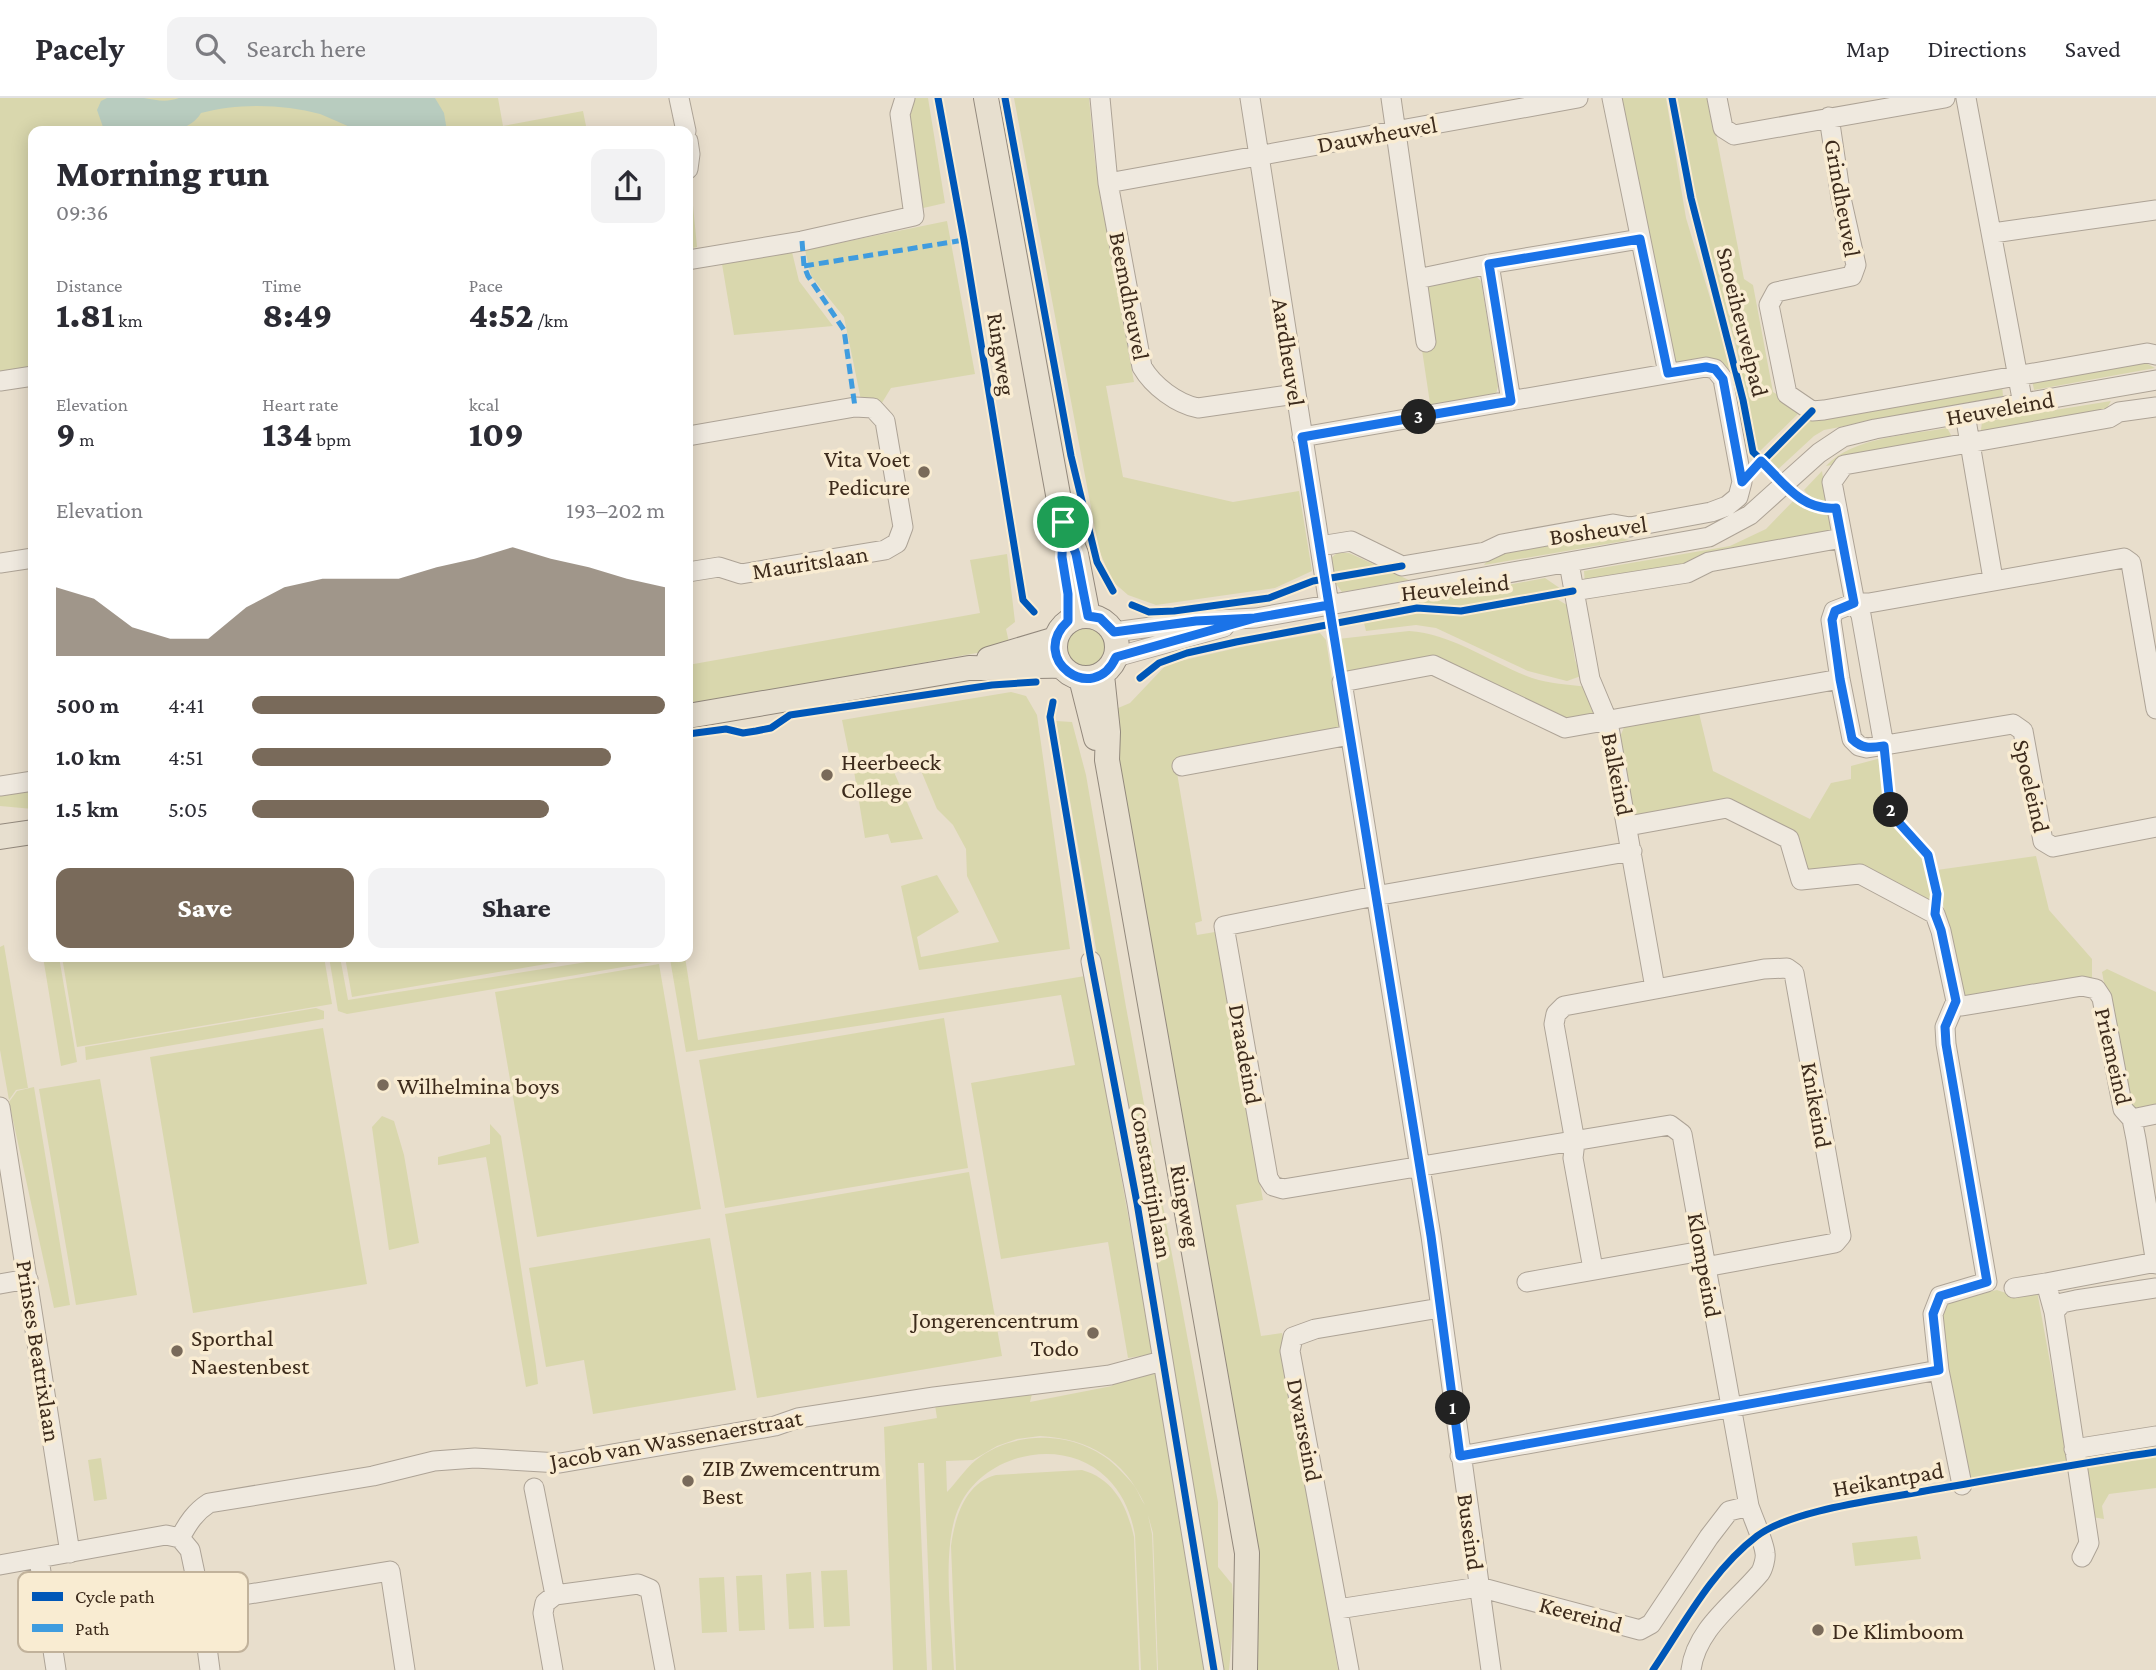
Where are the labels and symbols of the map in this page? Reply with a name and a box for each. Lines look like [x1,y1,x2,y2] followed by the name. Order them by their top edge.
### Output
[1315,110,1439,158] street label: Dauwheuvel
[1819,137,1867,259] street label: Grindheuvel
[1104,230,1156,362] street label: Beemdheuvel
[1711,244,1775,400] street label: Snoeiheuvelpad
[1267,296,1311,408] street label: Aardheuvel
[982,311,1022,398] street label: Ringweg
[1944,385,2056,431] street label: Heuveleind
[1402,400,1436,434] pin: 3
[824,445,911,500] place label: Vita Voet Pedicure
[916,464,932,480] marker: Vita Voet Pedicure
[1033,492,1093,552] pin
[1547,510,1649,550] street label: Bosheuvel
[750,539,870,584] street label: Mauritslaan
[1399,568,1511,606] street label: Heuveleind
[1597,730,1639,818] street label: Balkeind
[2008,737,2056,836] street label: Spoeleind
[841,748,942,803] place label: Heerbeeck College
[819,767,835,783] marker: Heerbeeck College
[1874,792,1909,828] pin: 2
[1224,1002,1268,1107] street label: Draadeind
[2090,1005,2138,1108] street label: Priemeind
[1796,1060,1838,1150] street label: Knikeind
[397,1072,560,1099] place label: Wilhelmina boys
[375,1077,391,1093] marker: Wilhelmina boys
[1125,1104,1179,1261] street label: Constantijnlaan
[1165,1162,1207,1250] street label: Ringweg
[1682,1210,1728,1320] street label: Klompeind
[11,1258,67,1444] street label: Prinses Beatrixlaan
[910,1306,1079,1361] place label: Jongerencentrum Todo
[191,1324,310,1379] place label: Sporthal Naestenbest
[1085,1325,1101,1341] marker: Jongerencentrum Todo
[169,1343,185,1359] marker: Sporthal Naestenbest
[1282,1376,1328,1484] street label: Dwarseind
[1436,1390,1470,1426] pin: 1
[546,1403,806,1475] street label: Jacob van Wassenaerstraat
[702,1454,881,1509] place label: ZIB Zwemcentrum Best
[1830,1456,1946,1502] street label: Heikantpad
[680,1473,696,1489] marker: ZIB Zwemcentrum Best
[1452,1492,1490,1573] street label: Buseind
[18,1572,248,1652] legend
[75,1586,155,1607] text: Cycle path
[1536,1590,1626,1638] street label: Keereind
[1832,1617,1964,1644] place label: De Klimboom
[75,1618,110,1639] text: Path
[1810,1622,1826,1638] marker: De Klimboom

